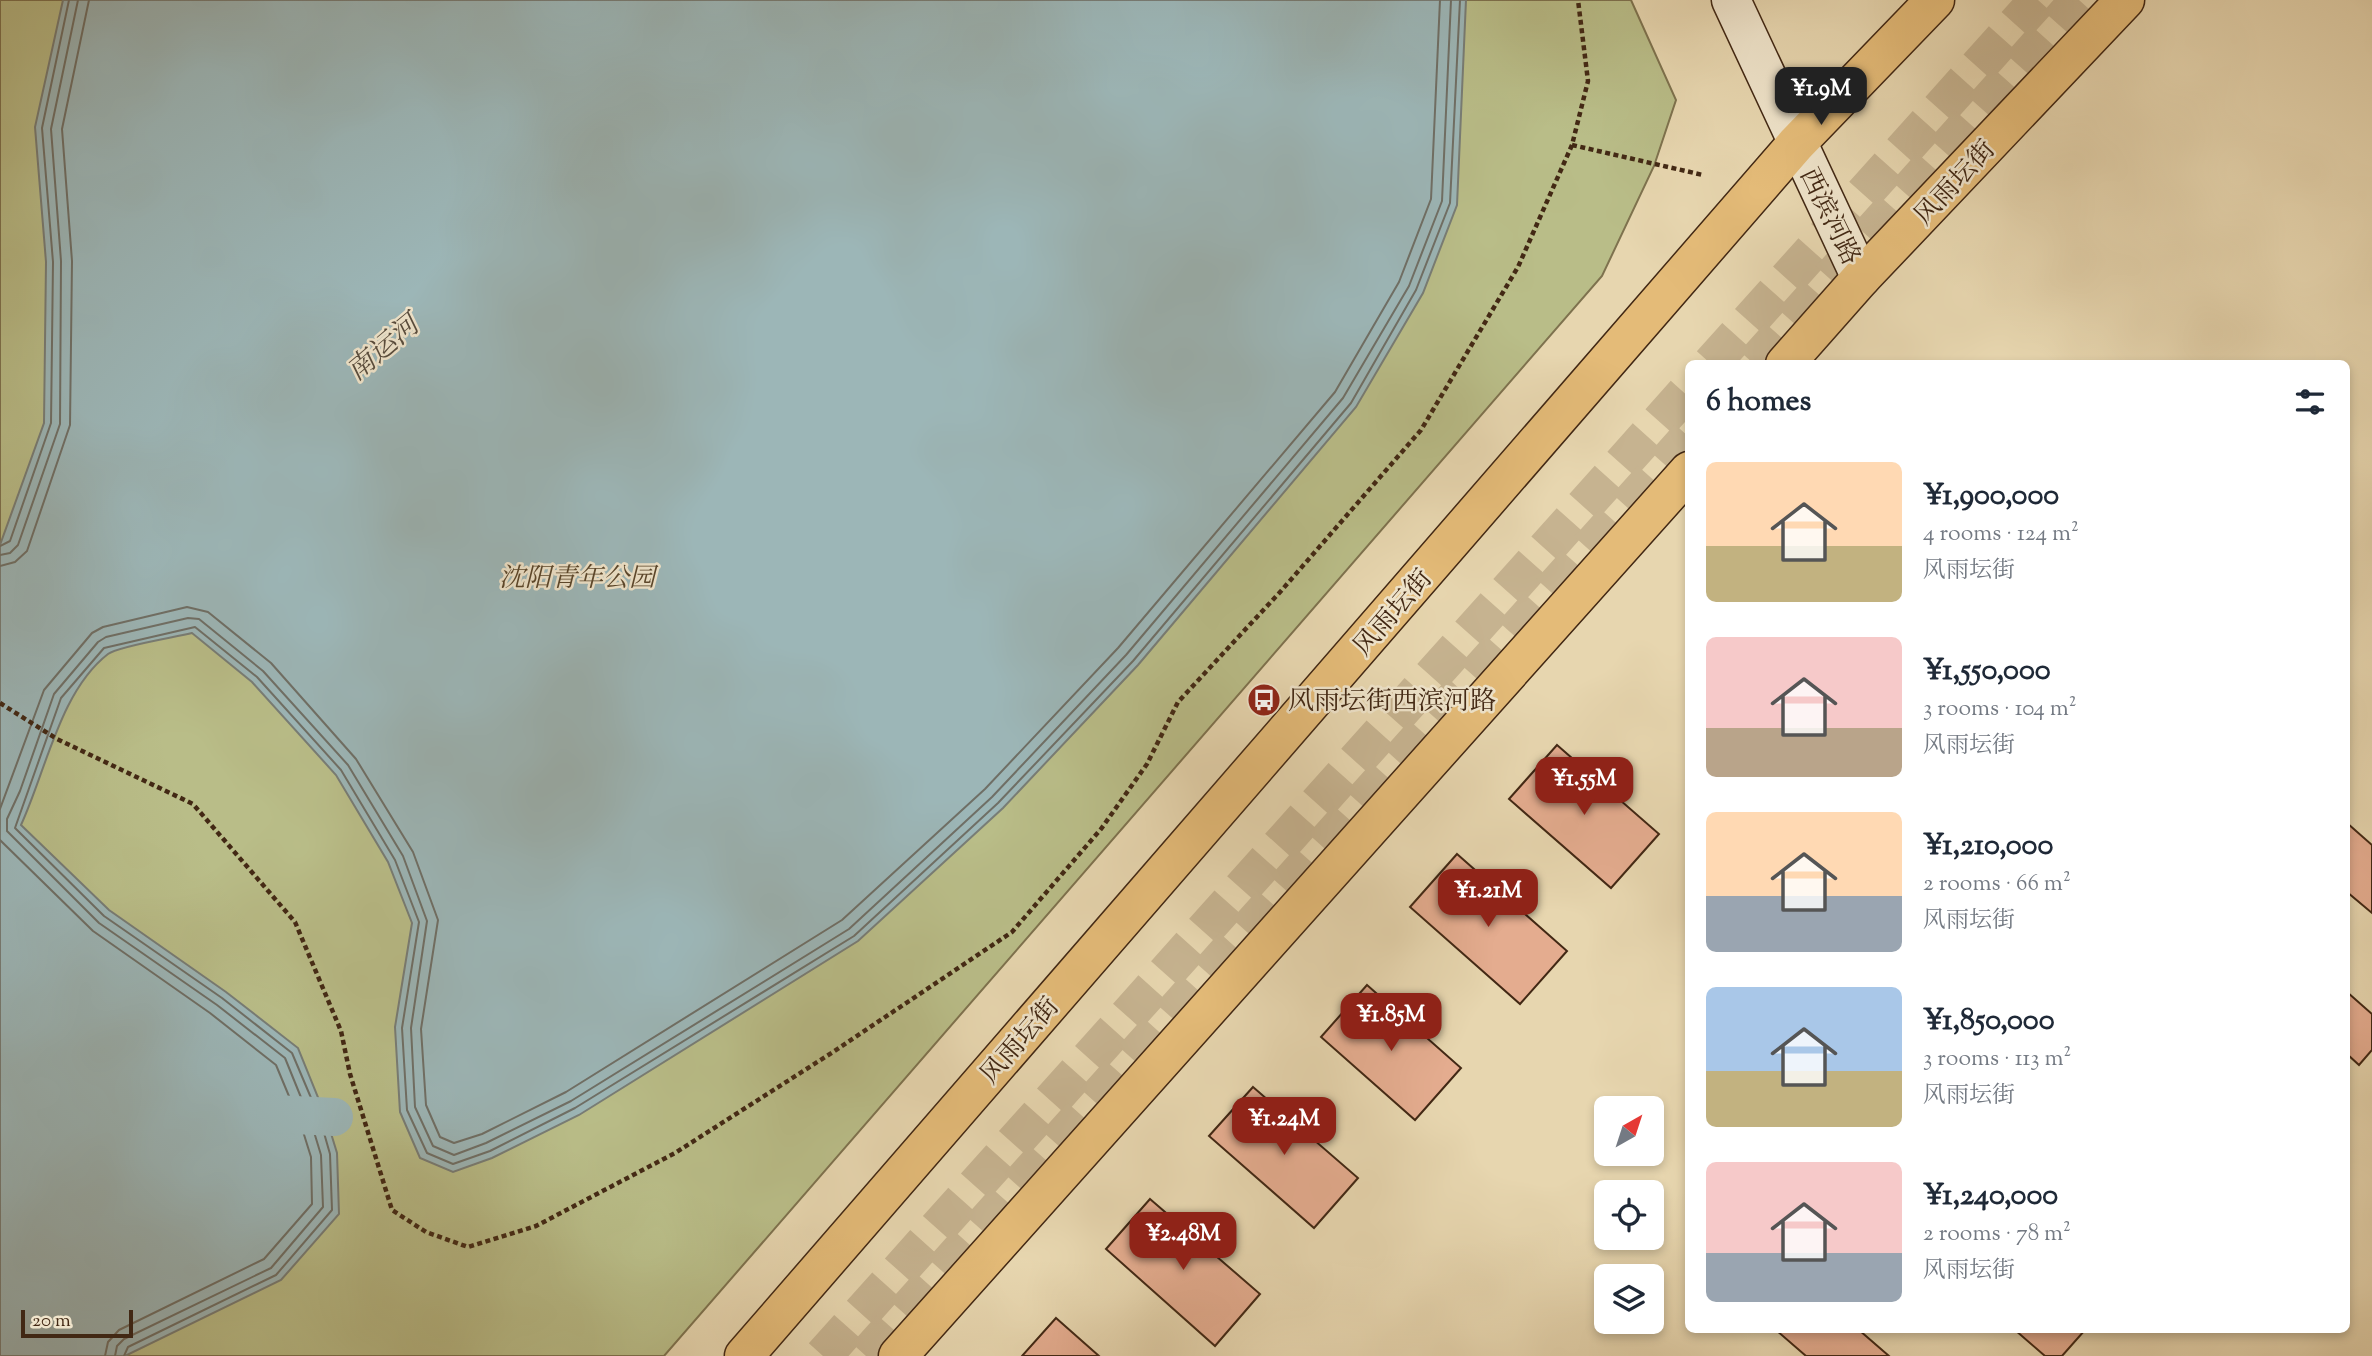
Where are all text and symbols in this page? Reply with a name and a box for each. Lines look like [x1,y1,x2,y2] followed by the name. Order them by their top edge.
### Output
[1772,68,1870,127] pin: ¥1.9M
[1791,73,1851,106] text: ¥1.9M
[1907,133,2005,234] street label: 风雨坛街
[1789,162,1868,272] street label: 西滨河路
[339,304,433,392] water label: 南运河
[1706,381,1811,424] text: 6 homes
[2291,383,2329,421] icon: filters
[1923,475,2059,518] text: ¥1,900,000
[1762,490,1846,574] icon: home
[1923,518,2079,551] text: 4 rooms · 124 m²
[1923,555,2015,588] text: 风雨坛街
[499,561,659,598] park label: 沈阳青年公园
[1346,562,1442,665] street label: 风雨坛街
[1923,650,2051,693] text: ¥1,550,000
[1762,665,1846,749] icon: home
[1245,681,1283,719] bus stop icon: 风雨坛街西滨河路
[1288,684,1496,721] place label: 风雨坛街西滨河路
[1923,693,2077,726] text: 3 rooms · 104 m²
[1923,730,2015,763] text: 风雨坛街
[1527,758,1641,817] pin: ¥1.55M
[1551,763,1617,796] text: ¥1.55M
[1923,825,2053,868] text: ¥1,210,000
[1762,840,1846,924] icon: home
[1923,868,2071,901] text: 2 rooms · 66 m²
[1431,870,1545,929] pin: ¥1.21M
[1454,875,1522,908] text: ¥1.21M
[1923,905,2015,938] text: 风雨坛街
[973,990,1069,1093] street label: 风雨坛街
[1334,993,1448,1053] pin: ¥1.85M
[1357,999,1425,1032] text: ¥1.85M
[1923,1000,2055,1043] text: ¥1,850,000
[1762,1015,1846,1099] icon: home
[1923,1043,2071,1076] text: 3 rooms · 113 m²
[1923,1080,2015,1113] text: 风雨坛街
[1594,1096,1664,1166] north arrow
[1594,1096,1664,1334] map controls
[1227,1098,1341,1157] pin: ¥1.24M
[1248,1103,1320,1136] text: ¥1.24M
[1923,1175,2058,1218] text: ¥1,240,000
[1594,1180,1664,1250] button: locate
[1762,1190,1846,1274] icon: home
[1126,1212,1240,1272] pin: ¥2.48M
[1145,1218,1221,1251] text: ¥2.48M
[1923,1218,2071,1251] text: 2 rooms · 78 m²
[1923,1255,2015,1288] text: 风雨坛街
[1594,1264,1664,1334] button: layers
[21,1307,133,1339] scale bar
[32,1308,71,1335] text: 20 m

